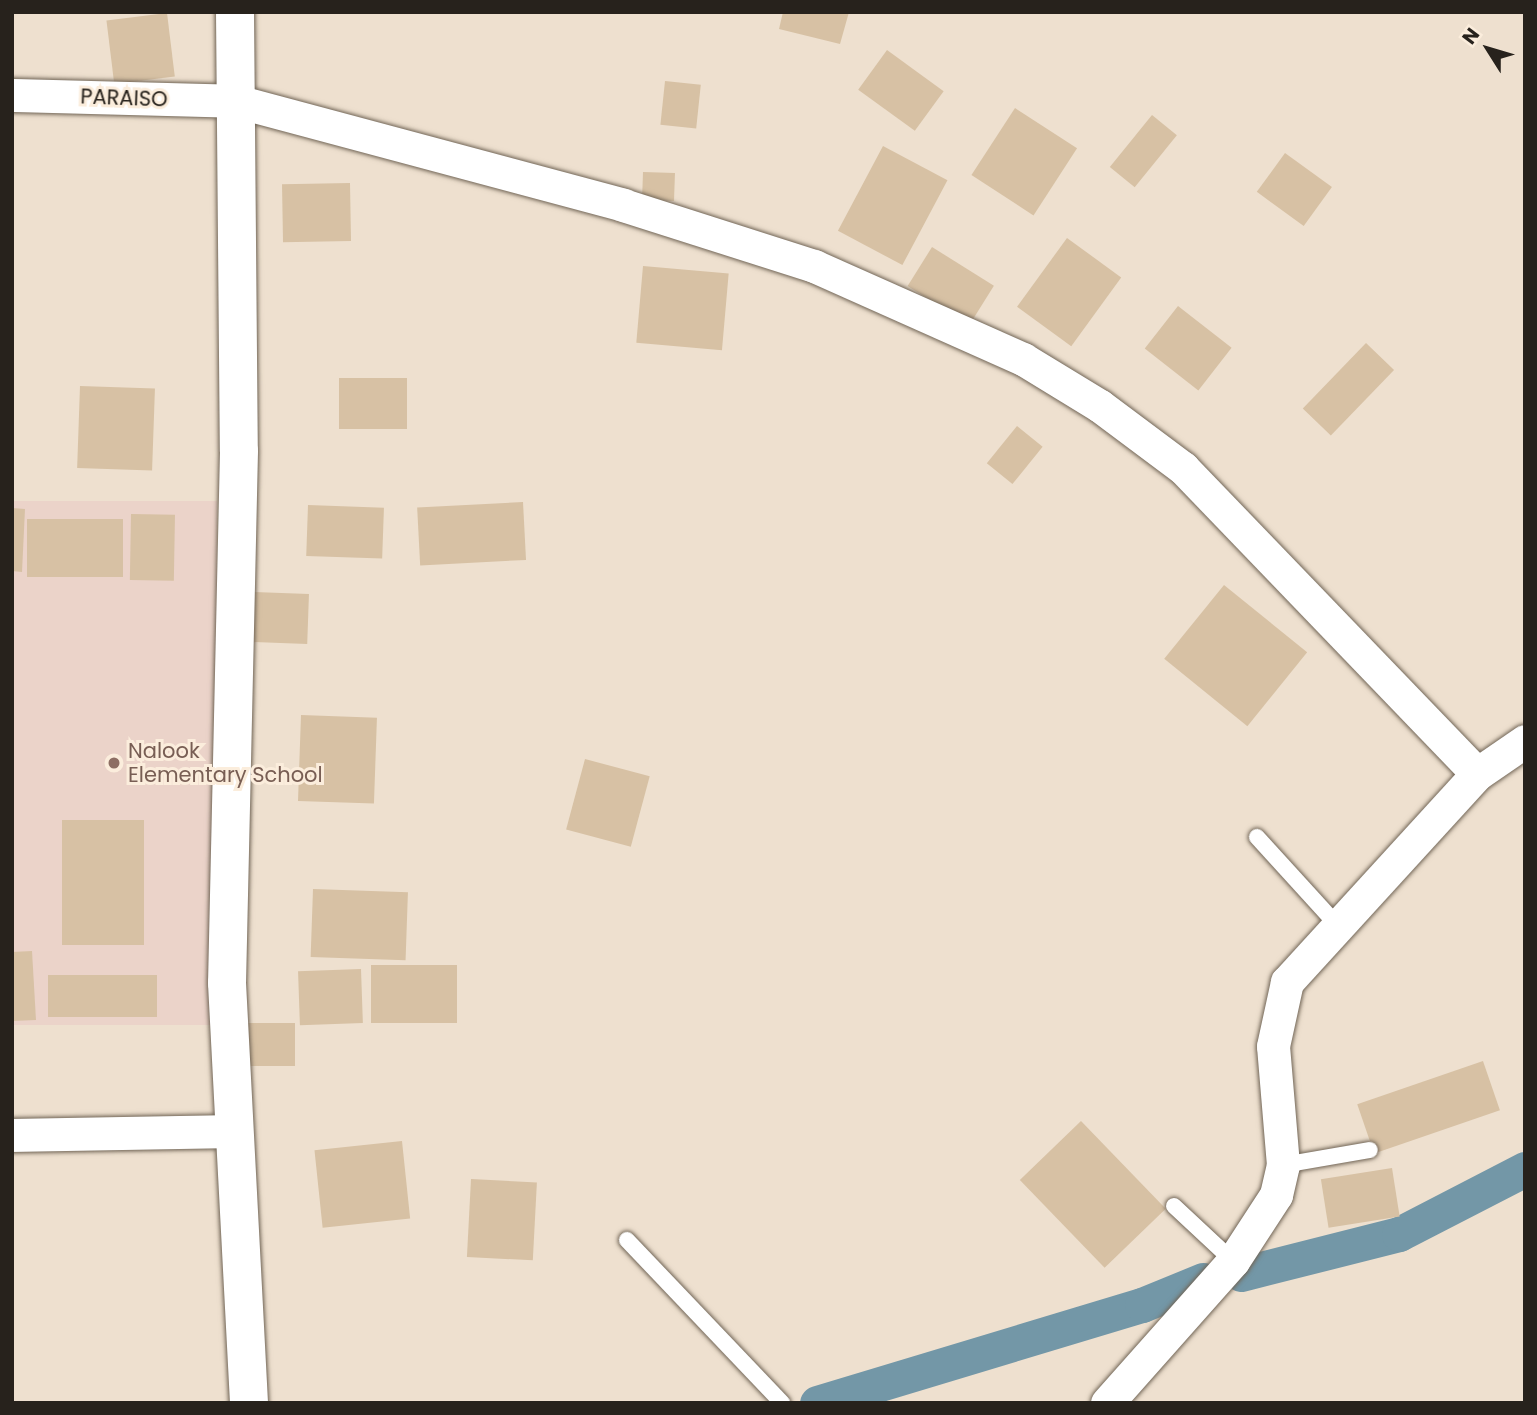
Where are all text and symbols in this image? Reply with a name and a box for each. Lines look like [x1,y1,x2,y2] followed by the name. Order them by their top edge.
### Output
[1453,14,1523,84] north arrow
[1456,22,1486,50] text: N
[80,84,168,112] street label: PARAISO
[128,738,323,788] place label: Nalook Elementary School
[106,755,122,771] marker: Nalook Elementary School

